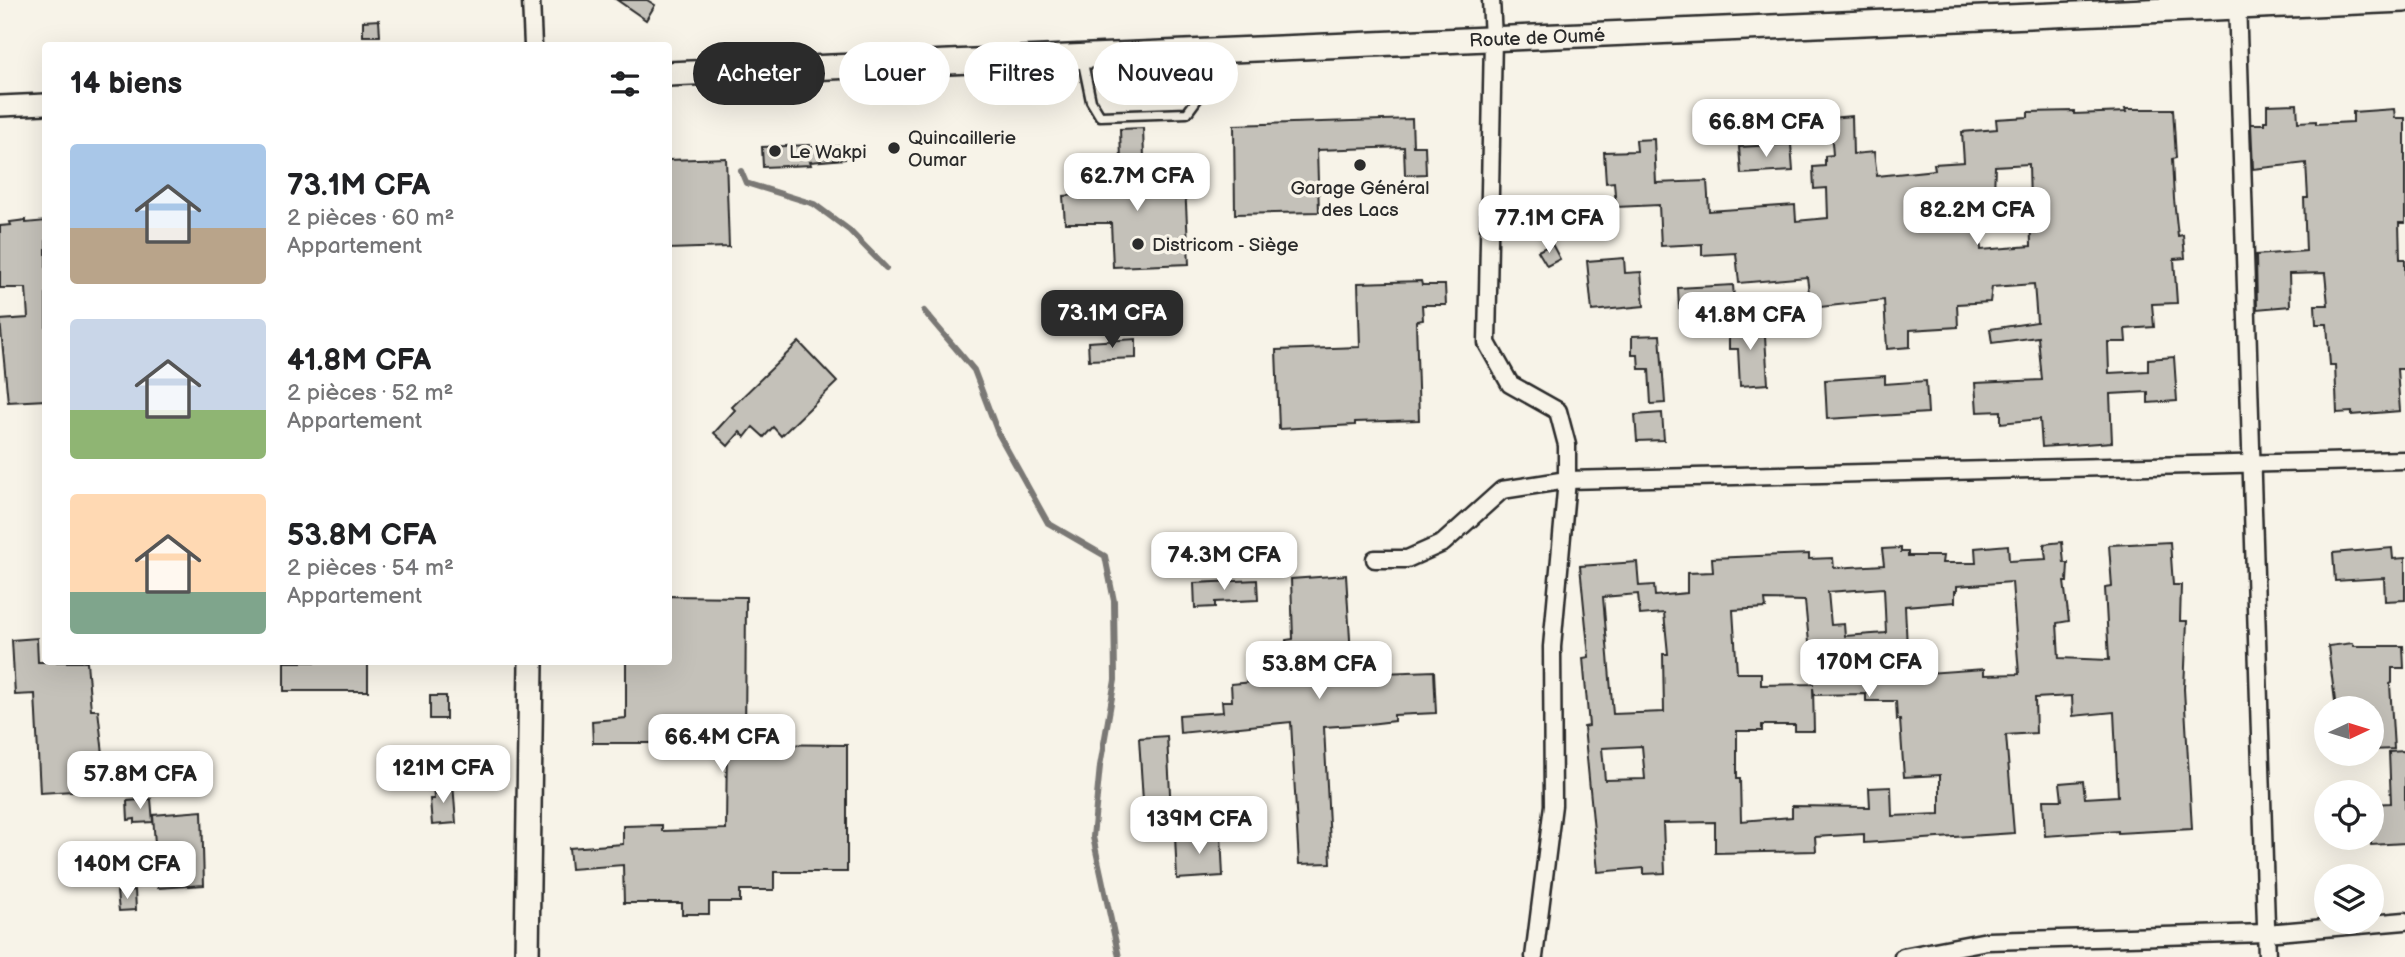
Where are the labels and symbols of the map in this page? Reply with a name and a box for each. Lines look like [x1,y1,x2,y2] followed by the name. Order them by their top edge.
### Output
[1469,24,1606,53] street label: Route de Oumé
[1686,100,1846,159] pin: 66.8M CFA
[908,127,1016,172] place label: Quincaillerie Oumar
[886,140,902,156] marker: Quincaillerie Oumar
[789,141,867,164] place label: Le Wakpi
[767,143,783,159] marker: Le Wakpi
[1057,154,1217,213] pin: 62.7M CFA
[1352,157,1368,173] marker: Garage Général des Lacs
[1291,177,1429,222] place label: Garage Général des Lacs
[1897,188,2057,247] pin: 82.2M CFA
[1469,196,1629,255] pin: 77.1M CFA
[1152,234,1298,257] place label: Districom - Siège
[1130,236,1146,252] marker: Districom - Siège
[1032,290,1192,350] pin: 73.1M CFA
[1670,292,1830,352] pin: 41.8M CFA
[1144,532,1304,592] pin: 74.3M CFA
[1797,640,1941,699] pin: 170M CFA
[1239,642,1399,701] pin: 53.8M CFA
[2314,696,2384,766] north arrow
[642,714,802,774] pin: 66.4M CFA
[371,746,515,805] pin: 121M CFA
[60,752,220,811] pin: 57.8M CFA
[1127,796,1271,856] pin: 139M CFA
[55,842,199,901] pin: 140M CFA

